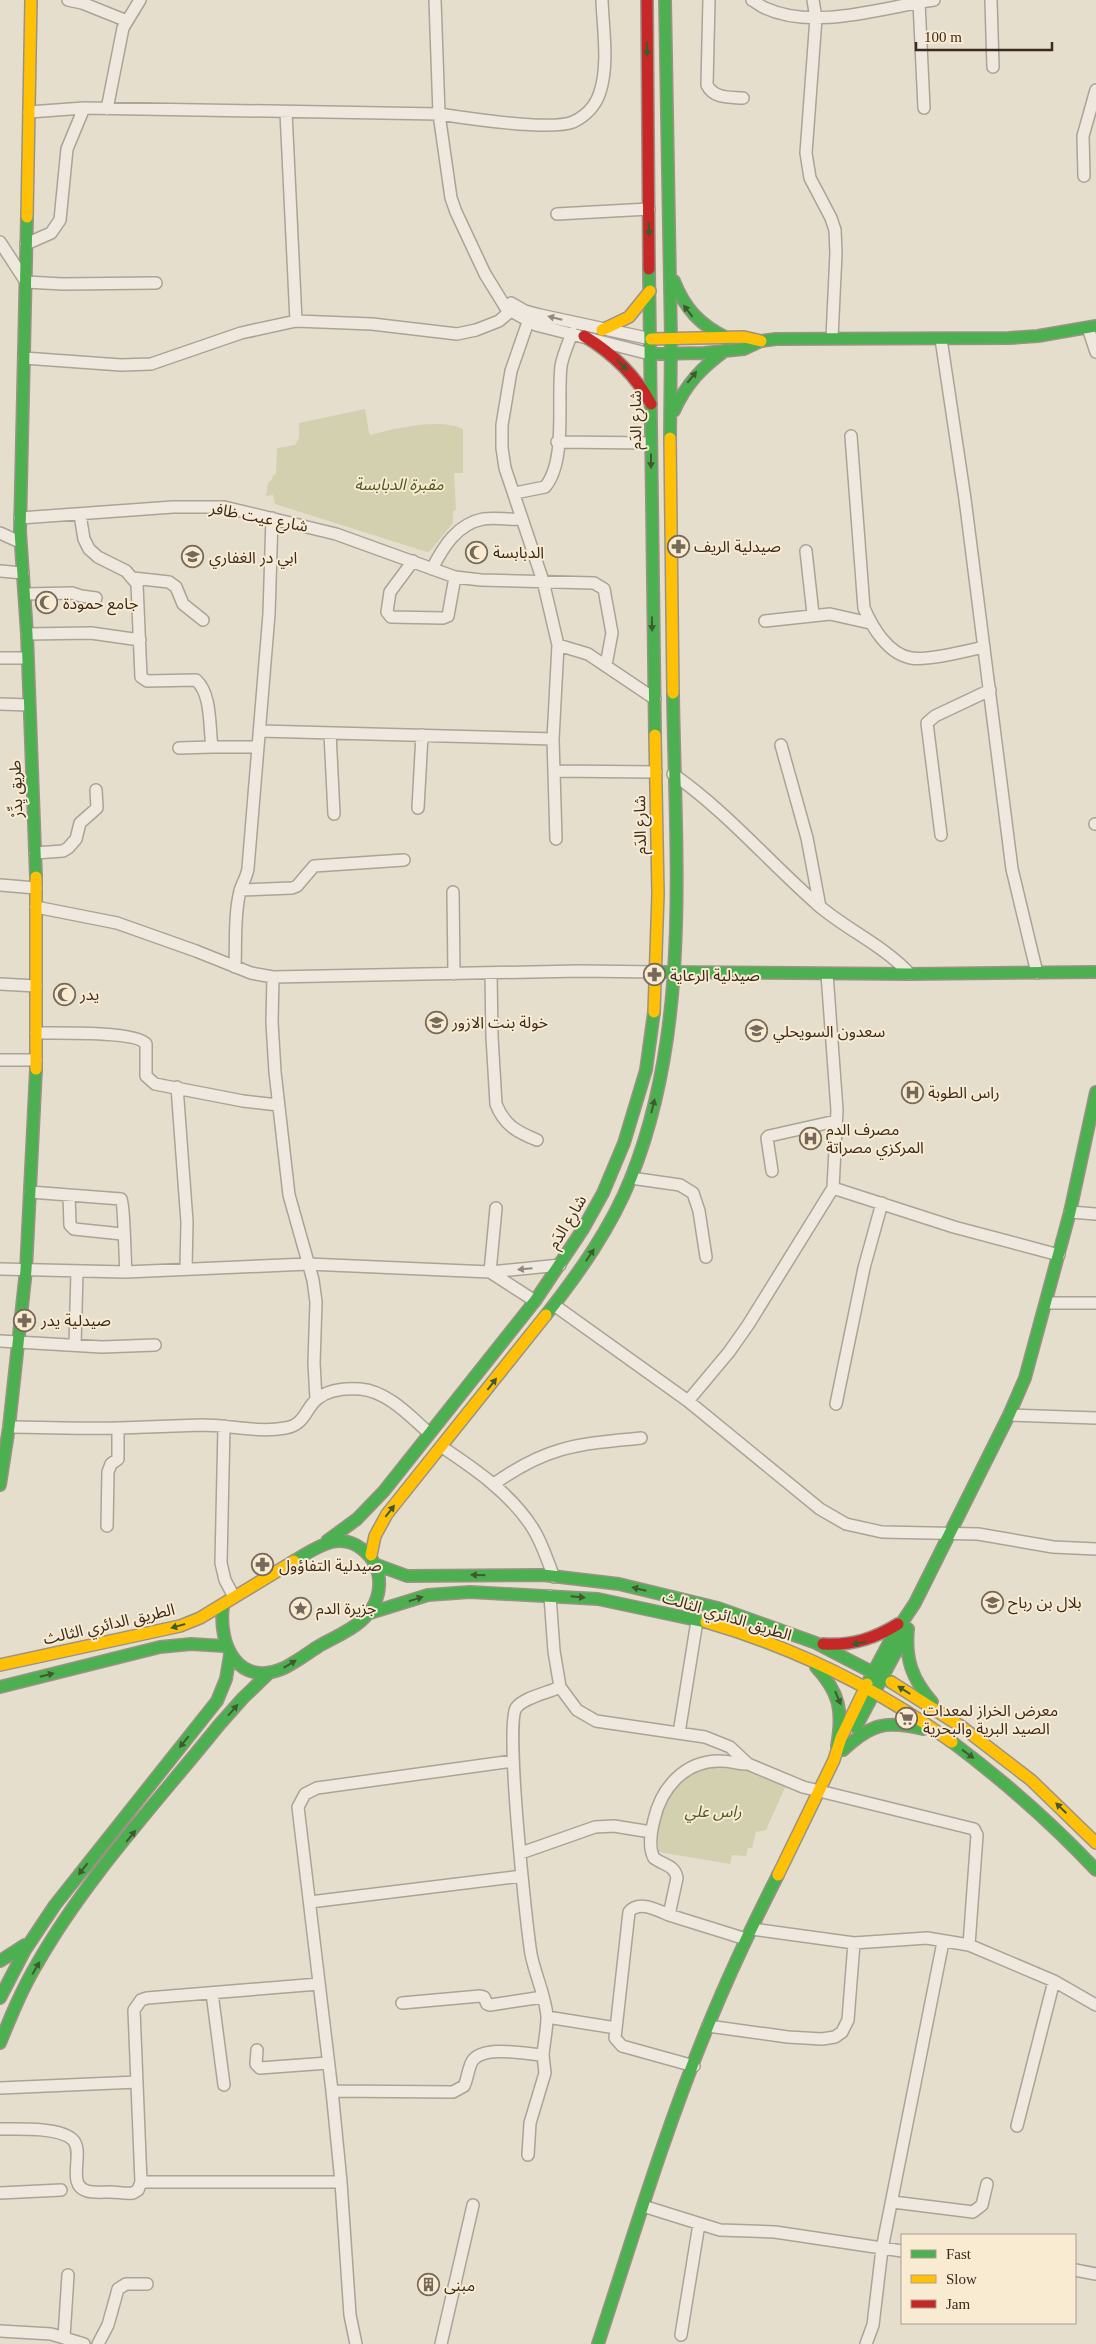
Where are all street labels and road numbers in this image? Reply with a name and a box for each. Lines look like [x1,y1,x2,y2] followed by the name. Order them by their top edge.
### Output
[627,390,648,450] street label: شارع الدَم
[207,499,310,539] street label: شارع عيت ظافر
[5,760,29,819] street label: طريق يِدِّرْ
[631,795,653,855] street label: شارع الدَم
[544,1192,593,1254] street label: شارع الدَم
[659,1588,794,1647] street label: الطريق الدائري الثالث
[42,1601,177,1651] street label: الطريق الدائري الثالث

